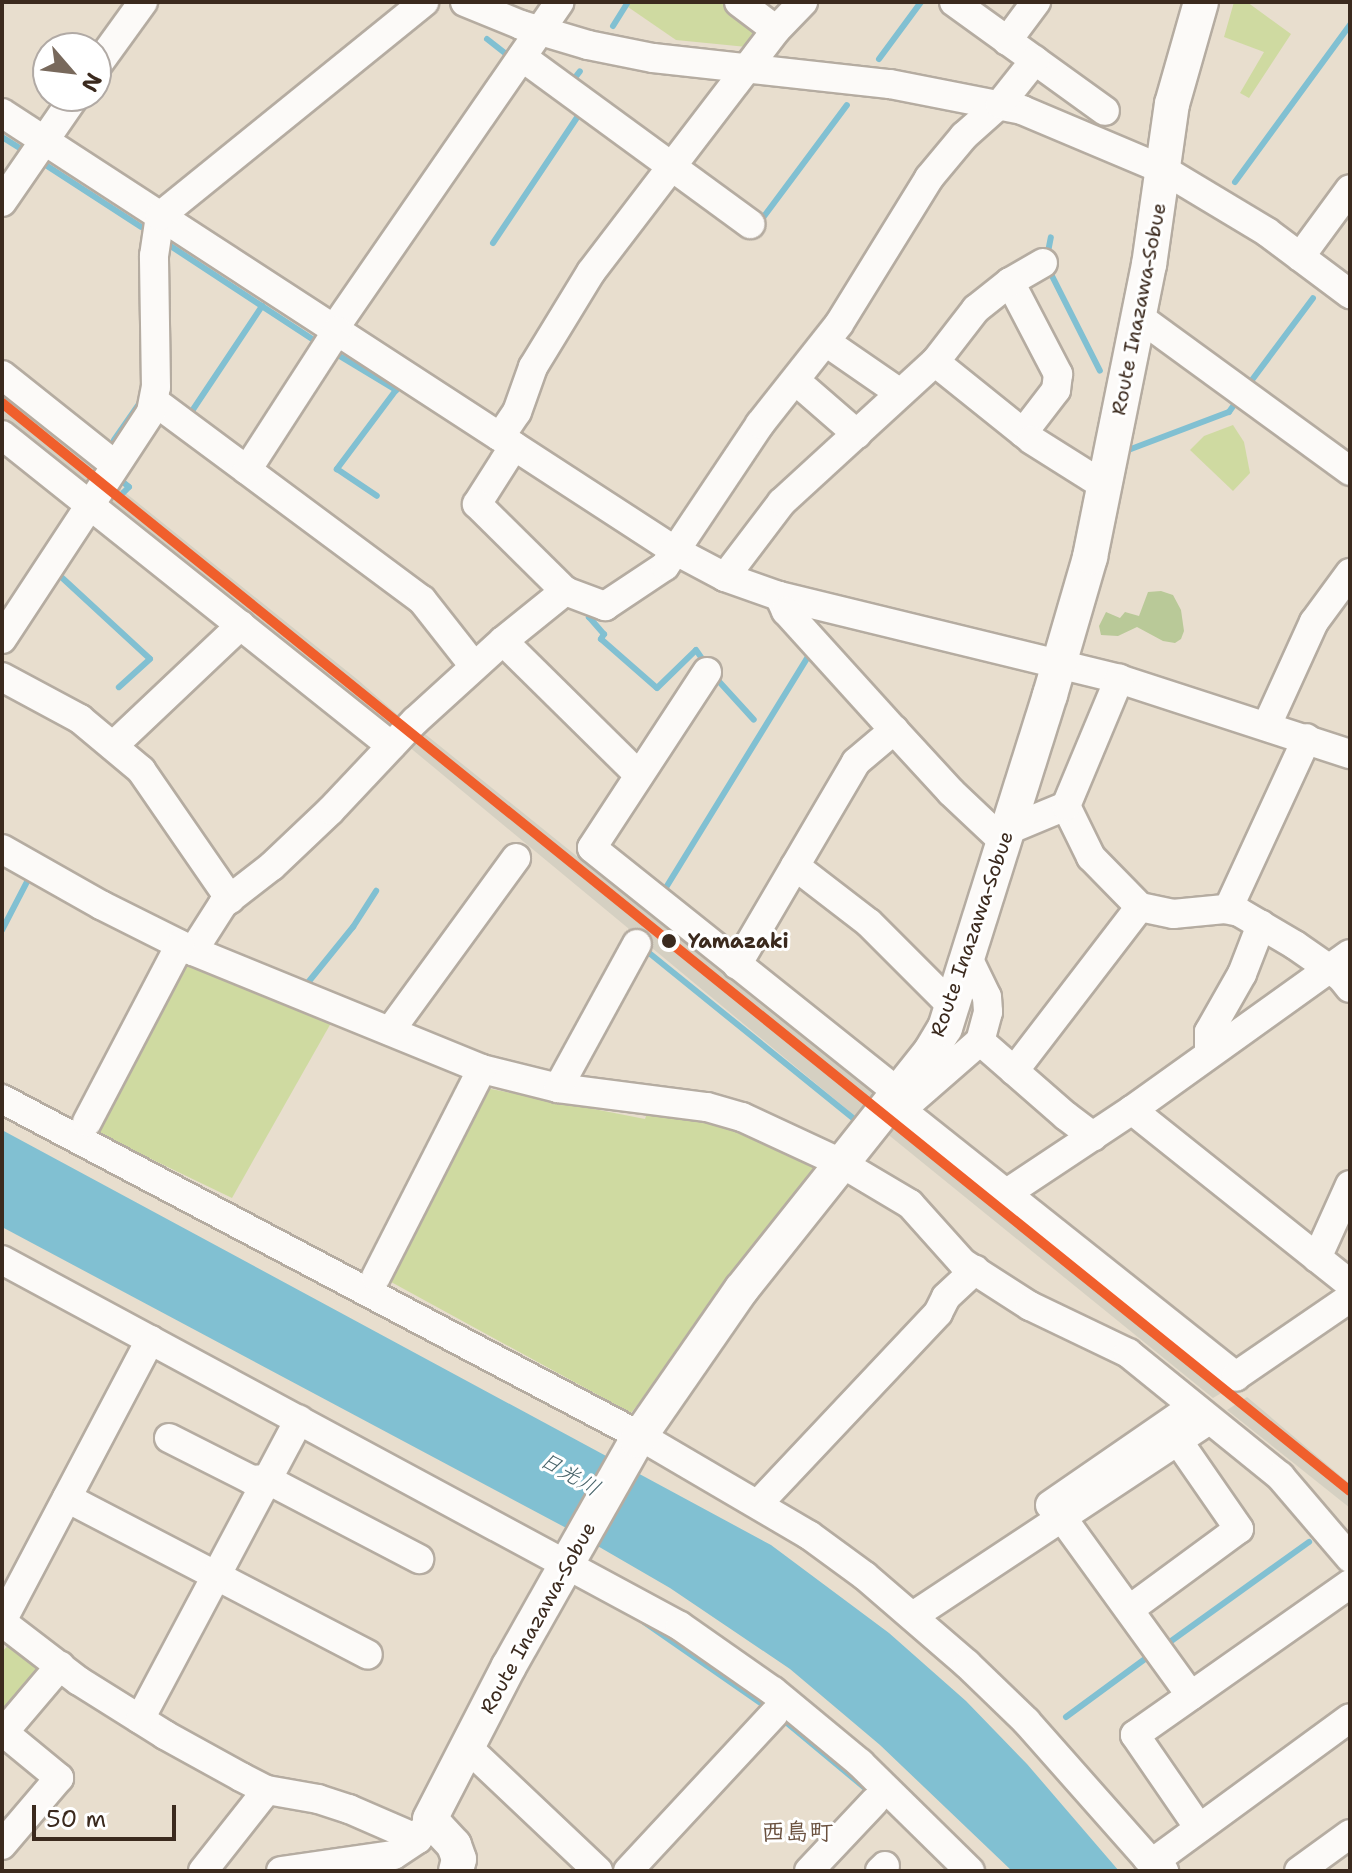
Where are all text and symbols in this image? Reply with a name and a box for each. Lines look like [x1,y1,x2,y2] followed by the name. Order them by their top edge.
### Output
[32,32,112,112] north arrow
[75,68,109,97] text: N
[1107,201,1171,417] street label: Route Inazawa-Sobue
[926,828,1018,1040] street label: Route Inazawa-Sobue
[657,929,681,953] marker: Yamazaki
[688,929,789,953] place label: Yamazaki
[535,1446,605,1502] water label: 日光川
[475,1518,601,1718] street label: Route Inazawa-Sobue
[36,1789,180,1839] scale bar
[46,1803,106,1835] text: 50 m
[761,1819,833,1847] district label: 西島町

